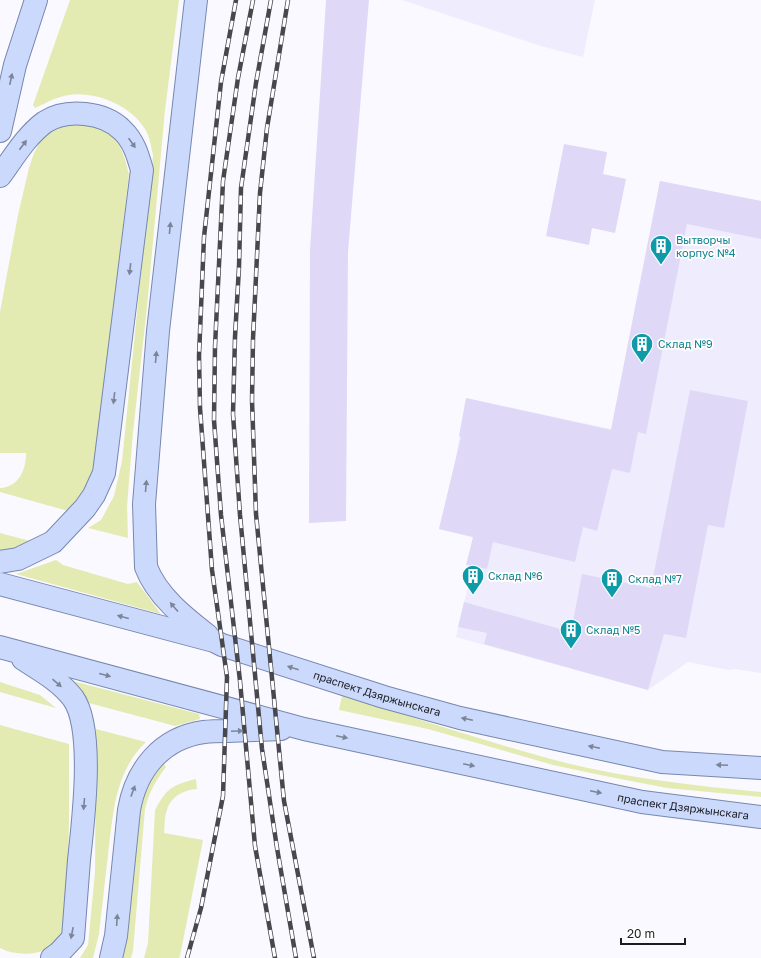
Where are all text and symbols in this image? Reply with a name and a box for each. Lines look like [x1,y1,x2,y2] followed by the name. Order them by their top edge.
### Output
[9,73,15,85] one-way arrow
[128,137,136,148] one-way arrow
[19,139,28,150] one-way arrow
[167,222,173,234] one-way arrow
[648,233,674,266] building icon: Вытворчы корпус №4
[676,233,736,259] place label: Вытворчы корпус №4
[127,263,133,276] one-way arrow
[629,331,655,364] building icon: Склад №9
[658,337,713,350] place label: Склад №9
[153,351,160,363] one-way arrow
[111,392,117,405] one-way arrow
[142,480,149,493] one-way arrow
[460,563,486,596] building icon: Склад №6
[599,566,625,599] building icon: Склад №7
[488,569,543,582] place label: Склад №6
[628,572,682,585] place label: Склад №7
[169,602,178,613] one-way arrow
[116,614,128,620] one-way arrow
[558,617,584,650] building icon: Склад №5
[586,623,641,636] place label: Склад №5
[287,665,299,671] one-way arrow
[312,668,443,718] street label: праспект Дзяржынскага
[99,672,111,678] one-way arrow
[52,678,62,687] one-way arrow
[461,716,473,722] one-way arrow
[231,728,244,734] one-way arrow
[336,735,348,741] one-way arrow
[588,743,600,749] one-way arrow
[716,762,728,769] one-way arrow
[462,763,475,769] one-way arrow
[131,784,137,796] one-way arrow
[590,790,602,796] one-way arrow
[616,790,750,821] street label: праспект Дзяржынскага
[81,798,88,810] one-way arrow
[113,913,120,926] one-way arrow
[621,920,685,946] scale bar
[627,926,655,941] text: 20 m
[69,927,75,940] one-way arrow

